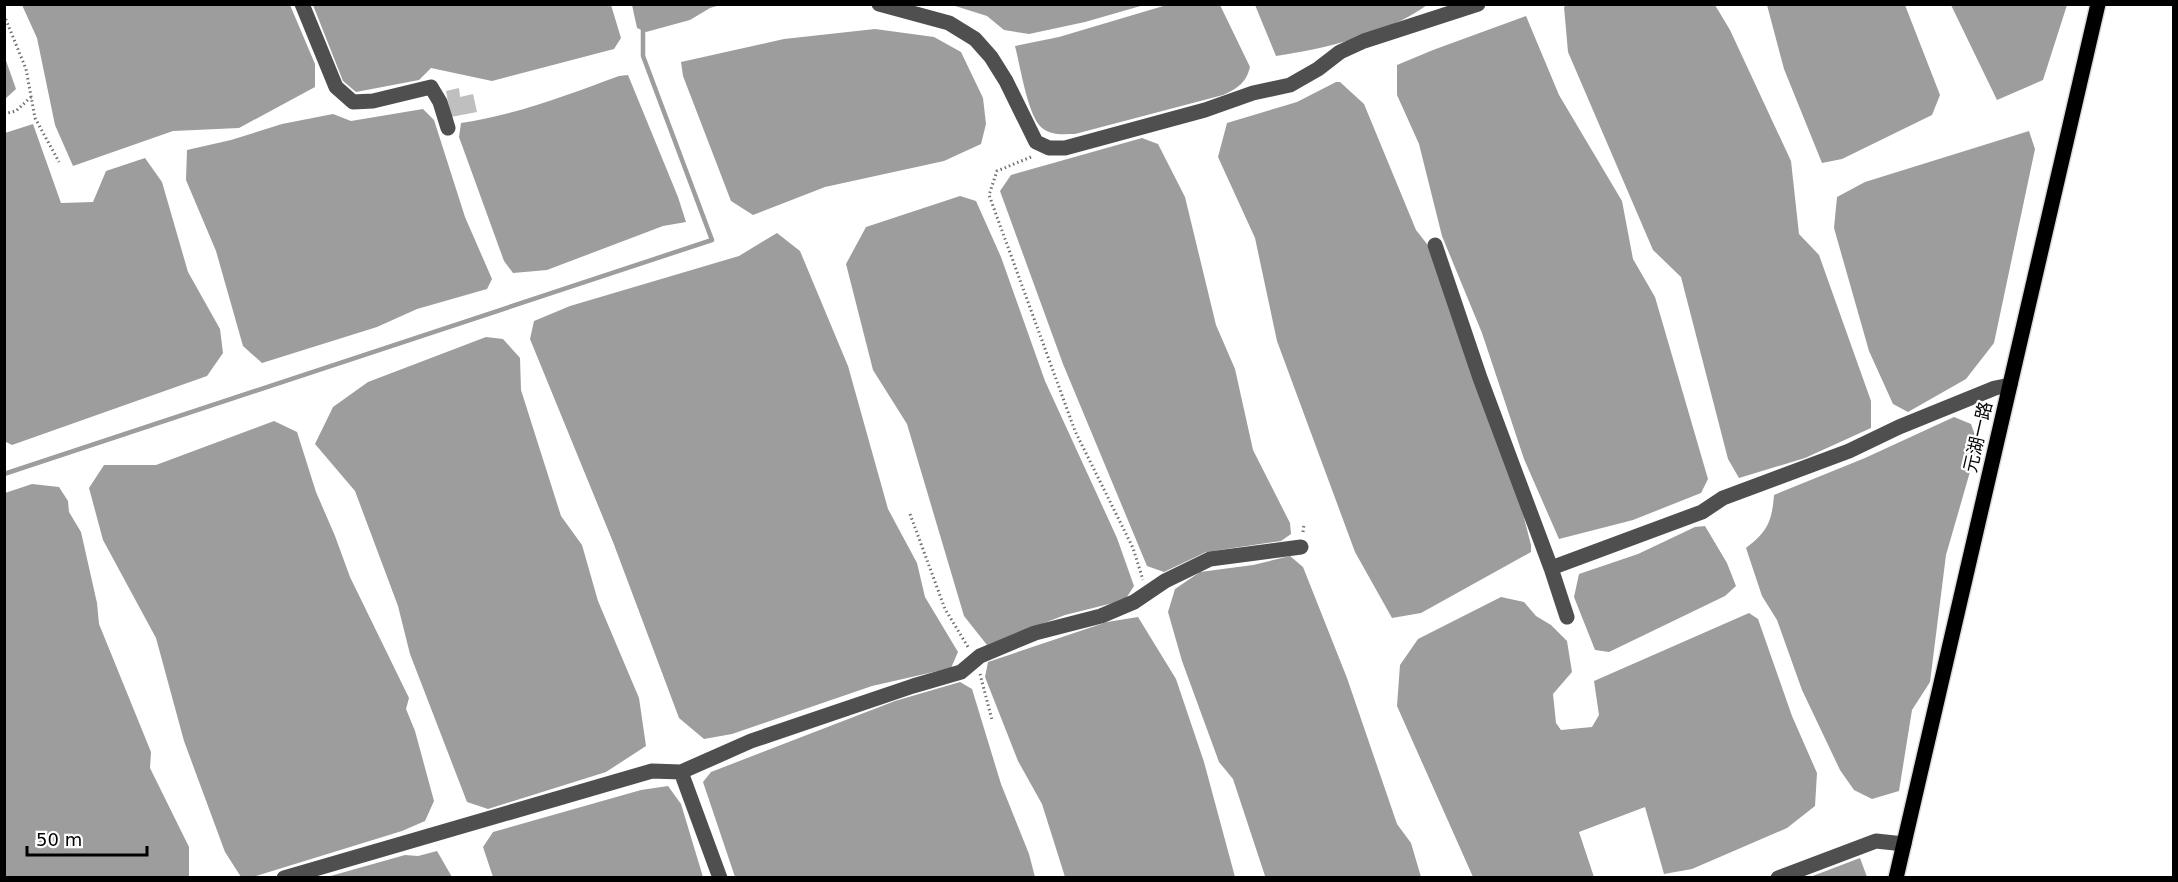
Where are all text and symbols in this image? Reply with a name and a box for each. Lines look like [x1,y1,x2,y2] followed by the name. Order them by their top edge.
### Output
[1959,399,1996,474] street label: 元湖一路
[27,819,147,857] scale bar
[36,829,82,850] text: 50 m

